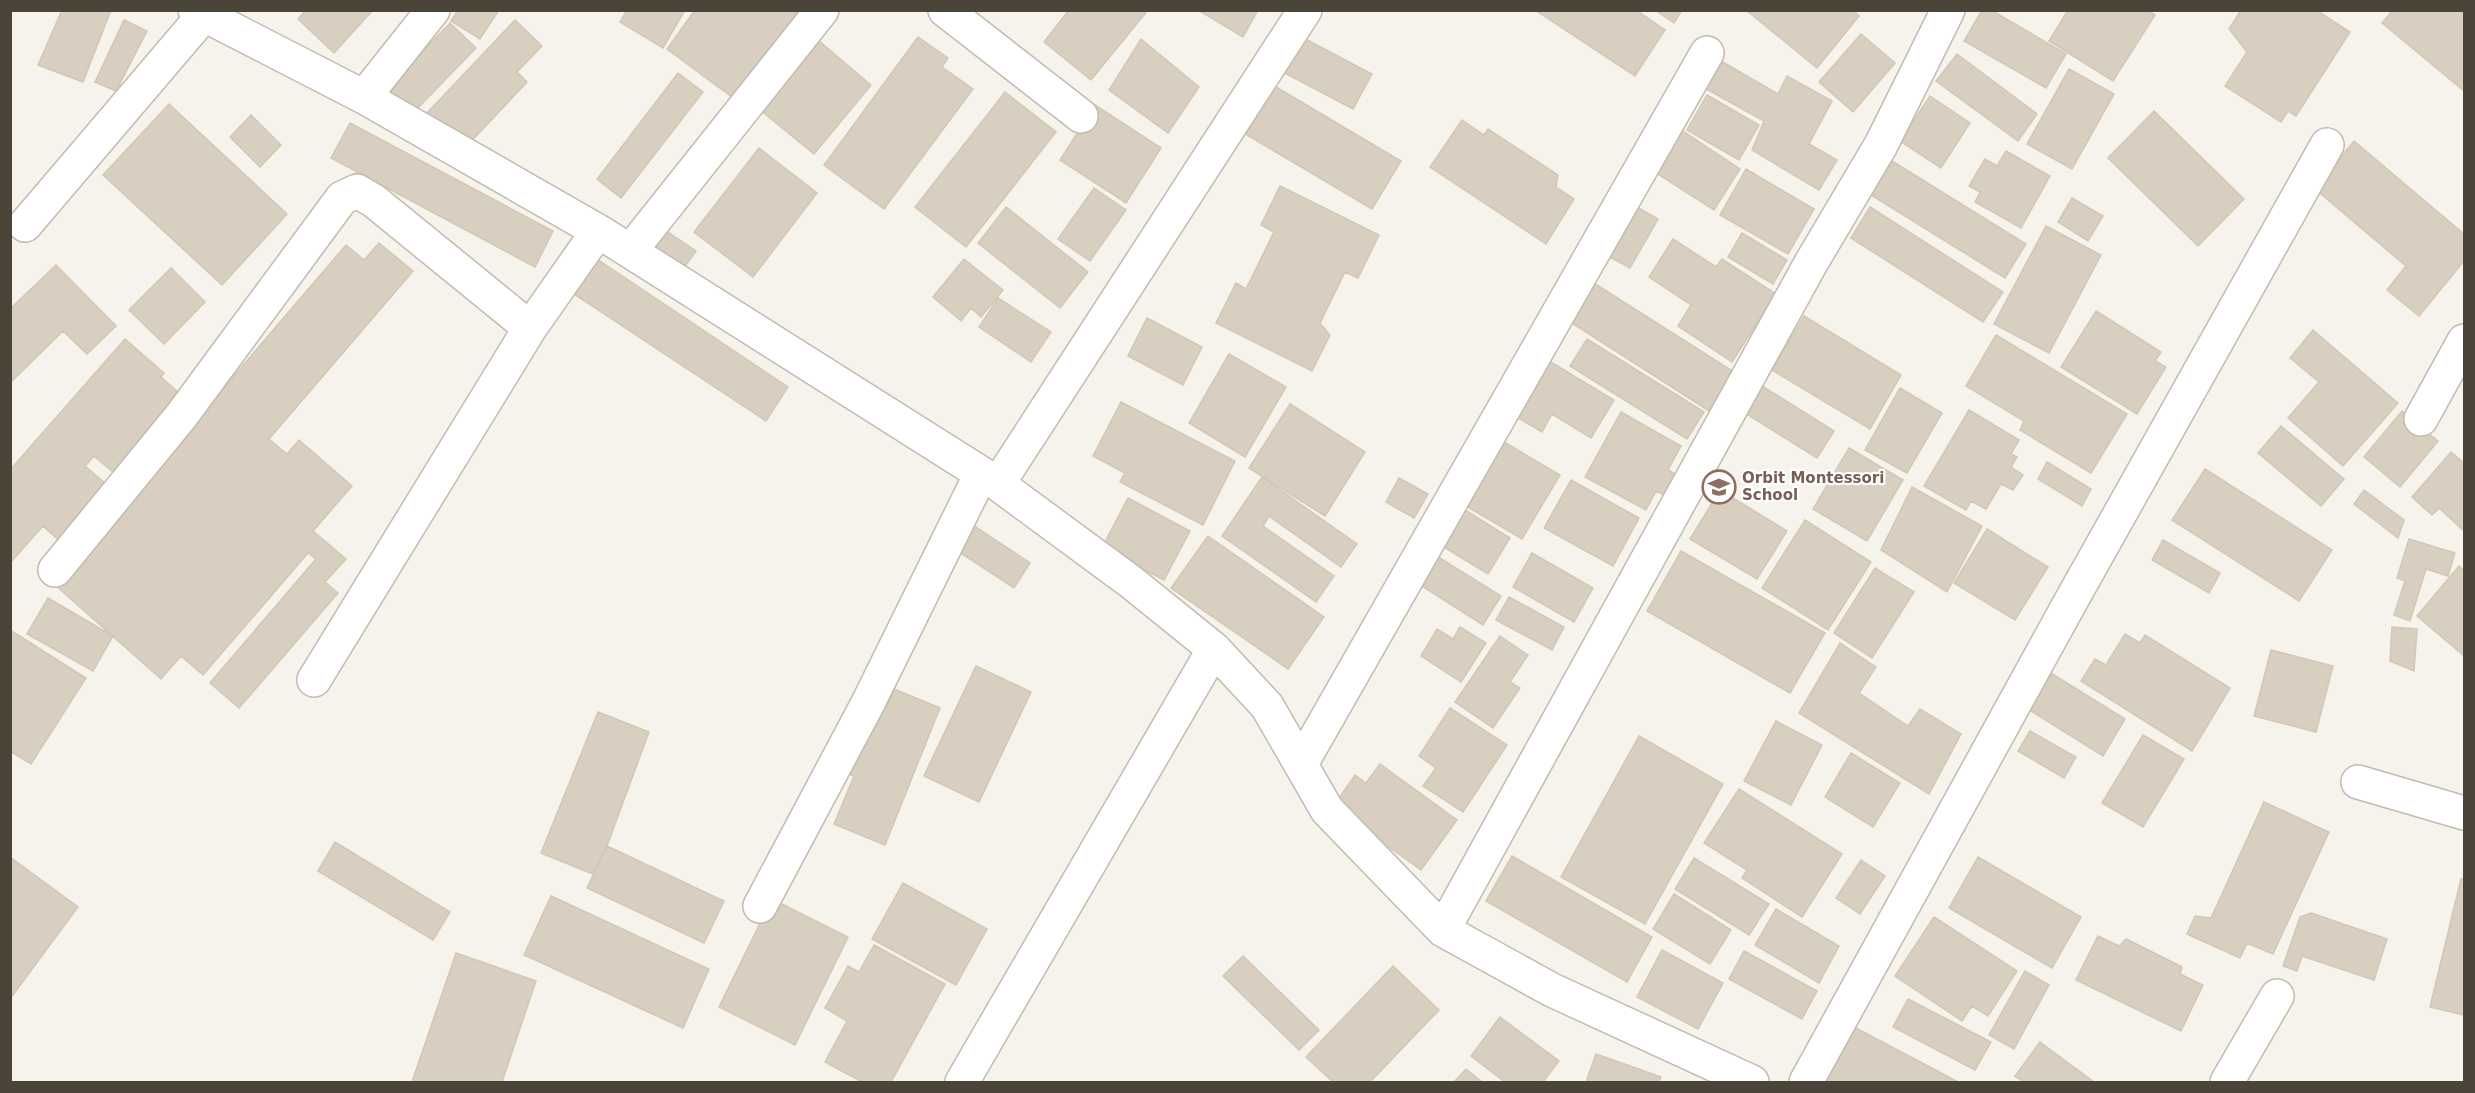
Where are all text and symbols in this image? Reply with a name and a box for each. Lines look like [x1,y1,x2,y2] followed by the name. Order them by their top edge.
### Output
[1701,469,1737,505] school or university icon: Orbit Montessori School
[1742,469,1884,504] place label: Orbit Montessori School

